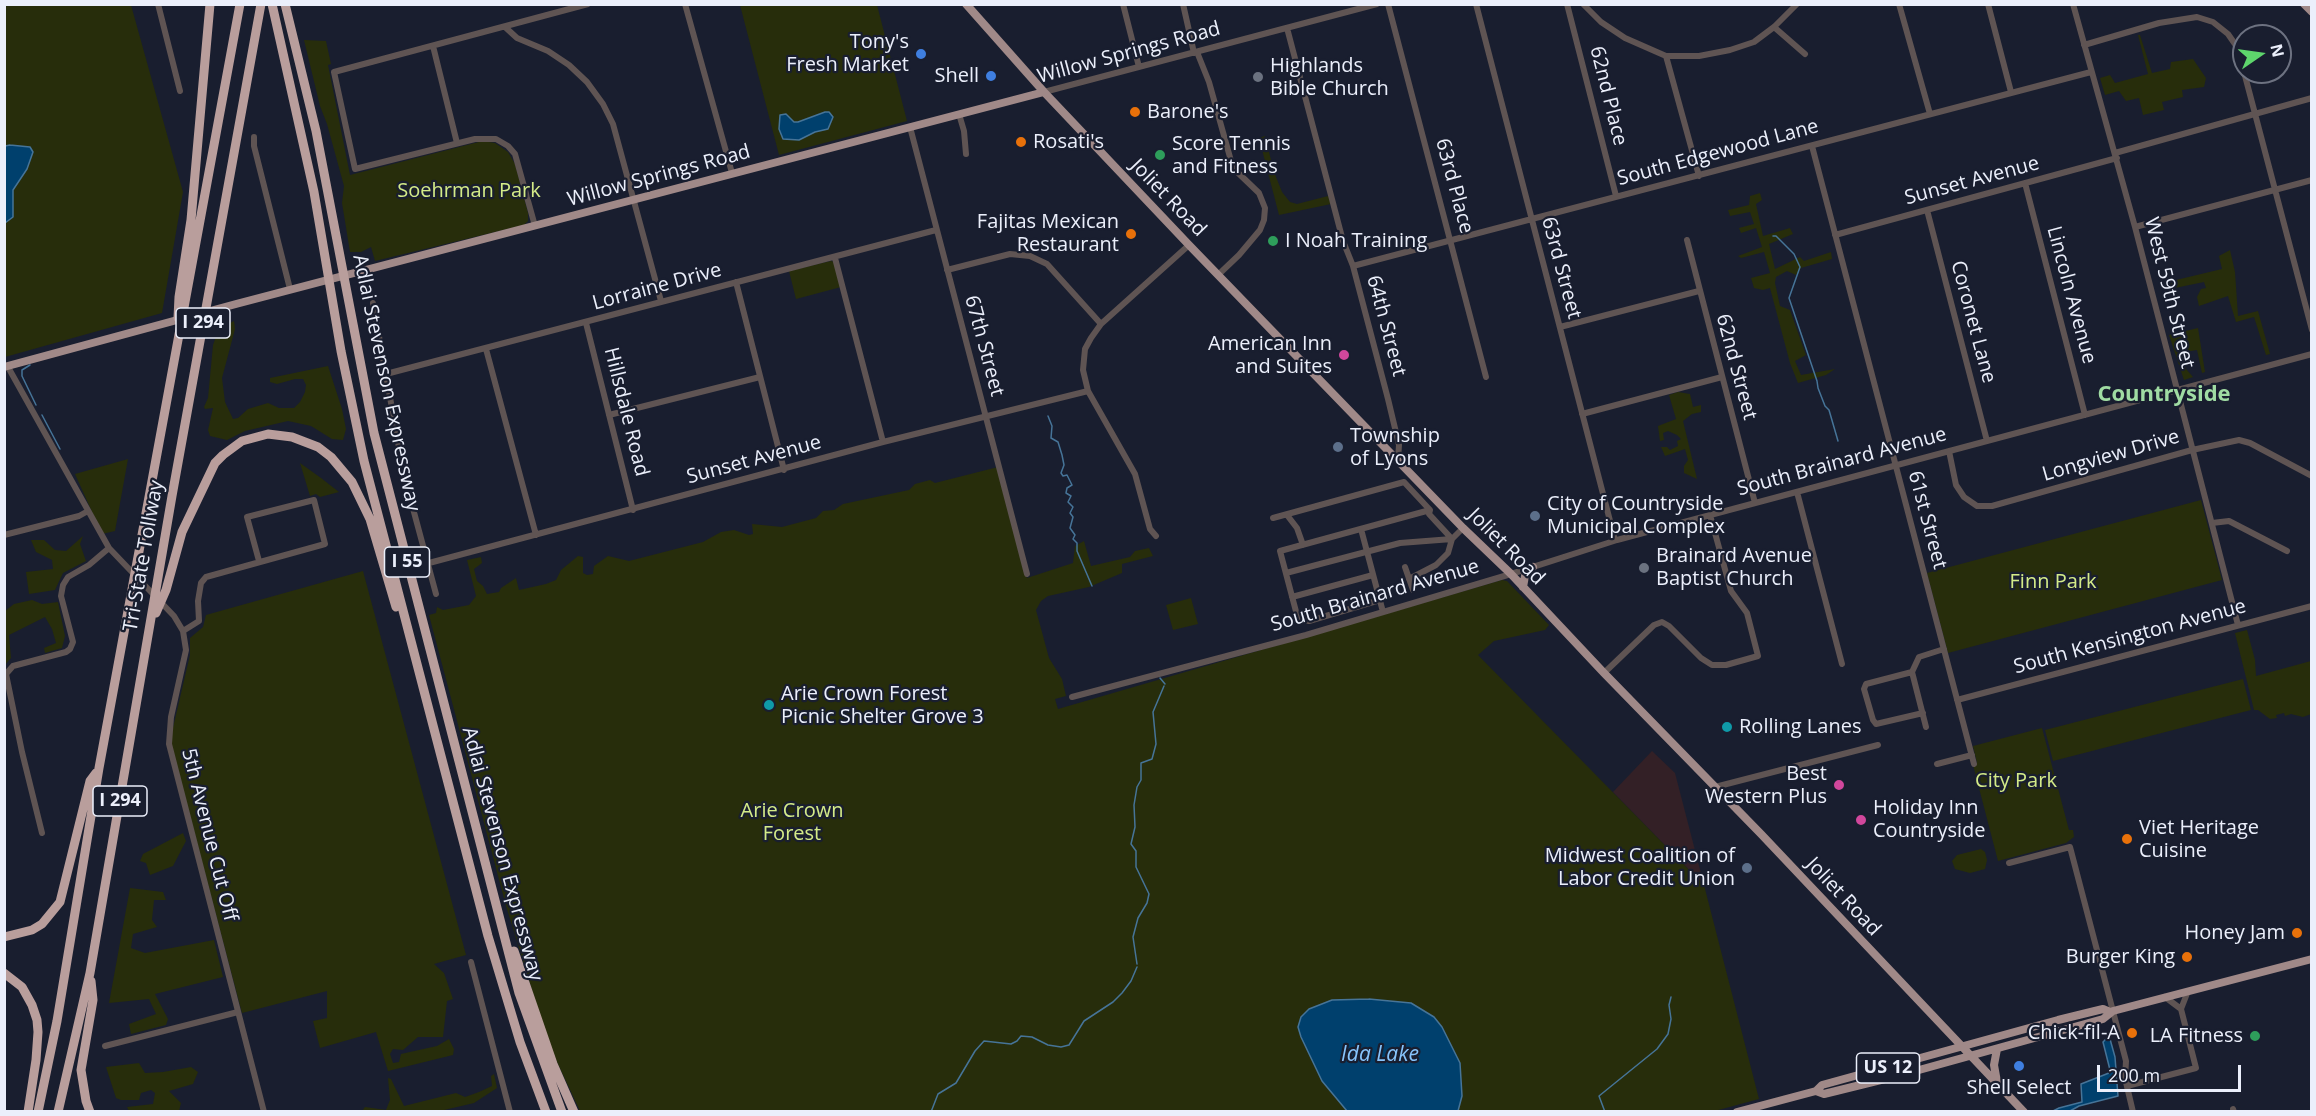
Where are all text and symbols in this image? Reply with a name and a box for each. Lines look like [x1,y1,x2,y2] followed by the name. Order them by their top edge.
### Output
[1035,17,1223,89] street label: Willow Springs Road
[2232,24,2292,84] north arrow
[786,30,909,77] place label: Tony's Fresh Market
[2265,42,2290,59] text: N
[1584,44,1632,148] street label: 62nd Place
[914,47,928,61] marker: Tony's Fresh Market
[1270,54,1389,101] place label: Highlands Bible Church
[934,64,979,88] place label: Shell
[984,69,998,83] marker: Shell
[1251,70,1265,84] marker: Highlands Bible Church
[1147,100,1229,124] place label: Barone's
[1128,105,1142,119] marker: Barone's
[1615,115,1821,191] street label: South Edgewood Lane
[1033,130,1104,154] place label: Rosati's
[1172,132,1291,179] place label: Score Tennis and Fitness
[1014,135,1028,149] marker: Rosati's
[1430,136,1478,236] street label: 63rd Place
[565,140,753,212] street label: Willow Springs Road
[1153,148,1167,162] marker: Score Tennis and Fitness
[1902,152,2042,210] street label: Sunset Avenue
[1125,154,1211,242] street label: Joliet Road
[397,179,541,203] park label: Soehrman Park
[977,210,1119,257] place label: Fajitas Mexican Restaurant
[1536,215,1586,321] street label: 63rd Street
[2139,215,2199,371] street label: West 59th Street
[2041,224,2101,366] street label: Lincoln Avenue
[1124,227,1138,241] marker: Fajitas Mexican Restaurant
[1285,229,1427,253] place label: I Noah Training
[1266,234,1280,248] marker: I Noah Training
[347,252,425,514] street label: Adlai Stevenson Expressway
[590,258,724,316] street label: Lorraine Drive
[1945,258,2001,386] street label: Coronet Lane
[1361,273,1411,379] street label: 64th Street
[959,293,1009,399] street label: 67th Street
[176,308,230,338] road number: I 294
[1710,312,1762,422] street label: 62nd Street
[1208,332,1332,379] place label: American Inn and Suites
[598,345,654,479] street label: Hillsdale Road
[1337,348,1351,362] marker: American Inn and Suites
[2097,382,2231,408] district label: Countryside
[1735,422,1949,502] street label: South Brainard Avenue
[1350,424,1440,471] place label: Township of Lyons
[2040,425,2182,487] street label: Longview Drive
[684,431,824,489] street label: Sunset Avenue
[1331,440,1345,454] marker: Township of Lyons
[1902,468,1952,572] street label: 61st Street
[119,478,169,634] street label: Tri-State Tollway
[1547,492,1725,539] place label: City of Countryside Municipal Complex
[1463,504,1549,590] street label: Joliet Road
[1528,509,1542,523] marker: City of Countryside Municipal Complex
[1656,544,1812,591] place label: Brainard Avenue Baptist Church
[384,547,430,577] road number: I 55
[1268,555,1482,637] street label: South Brainard Avenue
[1637,561,1651,575] marker: Brainard Avenue Baptist Church
[2010,570,2096,594] park label: Finn Park
[2011,594,2249,680] street label: South Kensington Avenue
[781,682,984,729] place label: Arie Crown Forest Picnic Shelter Grove 3
[762,698,776,712] marker: Arie Crown Forest Picnic Shelter Grove 3
[1739,715,1861,739] place label: Rolling Lanes
[1720,720,1734,734] marker: Rolling Lanes
[456,724,548,984] street label: Adlai Stevenson Expressway
[176,746,242,924] street label: 5th Avenue Cut Off
[1705,762,1827,809] place label: Best Western Plus
[1975,769,2057,793] park label: City Park
[1832,778,1846,792] marker: Best Western Plus
[93,786,147,816] road number: I 294
[1873,796,1986,843] place label: Holiday Inn Countryside
[741,799,843,846] park label: Arie Crown Forest
[1854,813,1868,827] marker: Holiday Inn Countryside
[2139,816,2259,863] place label: Viet Heritage Cuisine
[2120,832,2134,846] marker: Viet Heritage Cuisine
[1545,844,1735,891] place label: Midwest Coalition of Labor Credit Union
[1801,853,1885,941] street label: Joliet Road
[1740,861,1754,875] marker: Midwest Coalition of Labor Credit Union
[2185,921,2285,945] place label: Honey Jam
[2290,926,2304,940] marker: Honey Jam
[2066,945,2175,969] place label: Burger King
[2180,950,2194,964] marker: Burger King
[2028,1021,2120,1045] place label: Chick-fil-A
[2150,1024,2243,1048] place label: LA Fitness
[2125,1026,2139,1040] marker: Chick-fil-A
[2248,1029,2262,1043] marker: LA Fitness
[1341,1042,1419,1068] water label: Ida Lake
[1856,1053,1920,1083] road number: US 12
[2100,1053,2244,1091] scale bar
[2012,1059,2026,1073] marker: Shell Select
[2108,1063,2160,1087] text: 200 m
[1967,1076,2071,1100] place label: Shell Select

